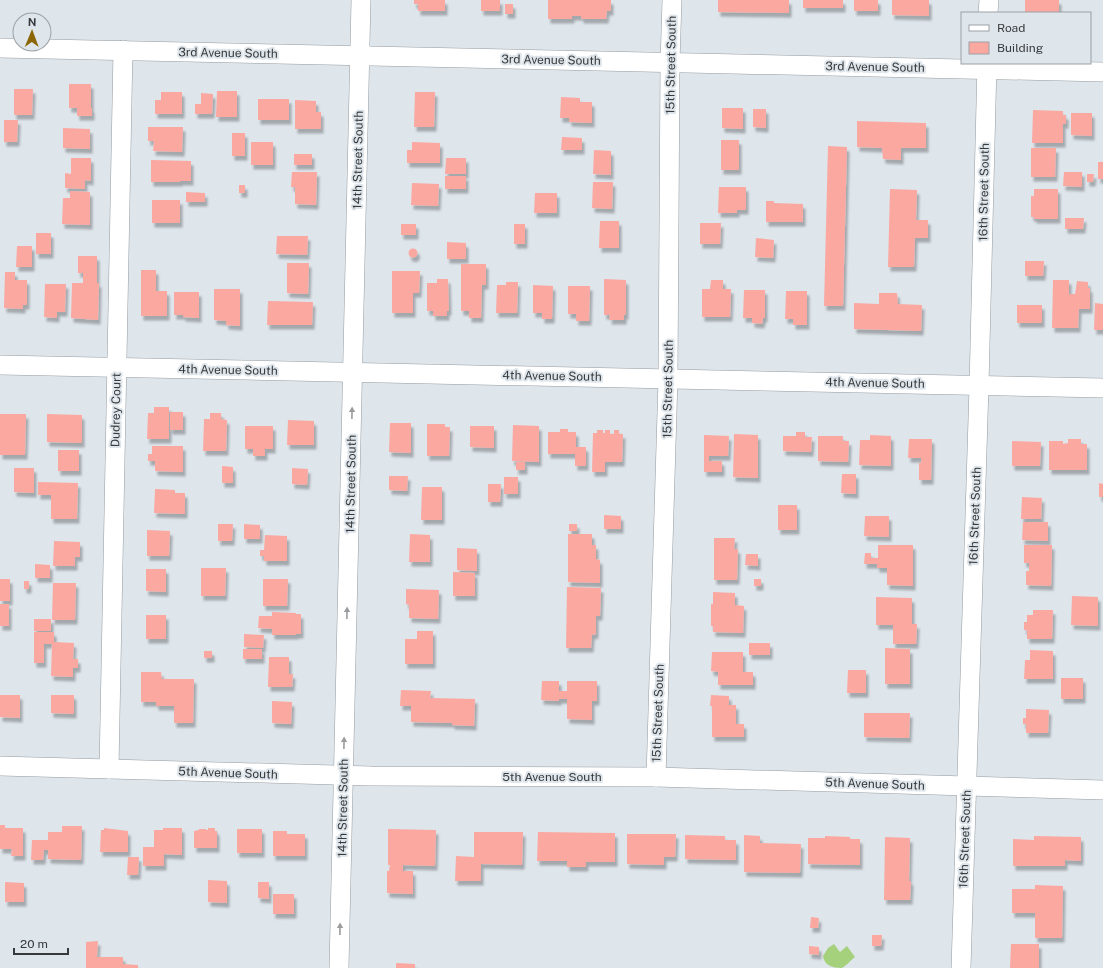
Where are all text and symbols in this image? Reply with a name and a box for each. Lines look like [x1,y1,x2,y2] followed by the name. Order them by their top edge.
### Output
[12,12,52,52] north arrow
[961,12,1091,64] legend
[28,16,37,28] text: N
[663,16,679,114] street label: 15th Street South
[997,21,1025,35] text: Road
[997,41,1043,55] text: Building
[178,45,278,61] street label: 3rd Avenue South
[501,52,601,68] street label: 3rd Avenue South
[825,59,925,75] street label: 3rd Avenue South
[350,111,366,209] street label: 14th Street South
[976,143,992,241] street label: 16th Street South
[660,340,676,438] street label: 15th Street South
[178,362,278,378] street label: 4th Avenue South
[502,368,602,384] street label: 4th Avenue South
[108,372,124,447] street label: Dudrey Court
[825,375,925,391] street label: 4th Avenue South
[349,406,355,419] one-way arrow
[343,435,359,533] street label: 14th Street South
[966,467,984,565] street label: 16th Street South
[344,606,350,619] one-way arrow
[649,664,667,762] street label: 15th Street South
[341,736,347,749] one-way arrow
[335,759,351,857] street label: 14th Street South
[178,764,278,782] street label: 5th Avenue South
[502,770,602,784] street label: 5th Avenue South
[825,775,925,793] street label: 5th Avenue South
[956,790,974,888] street label: 16th Street South
[336,923,343,935] one-way arrow
[14,930,68,956] scale bar
[20,937,48,951] text: 20 m

